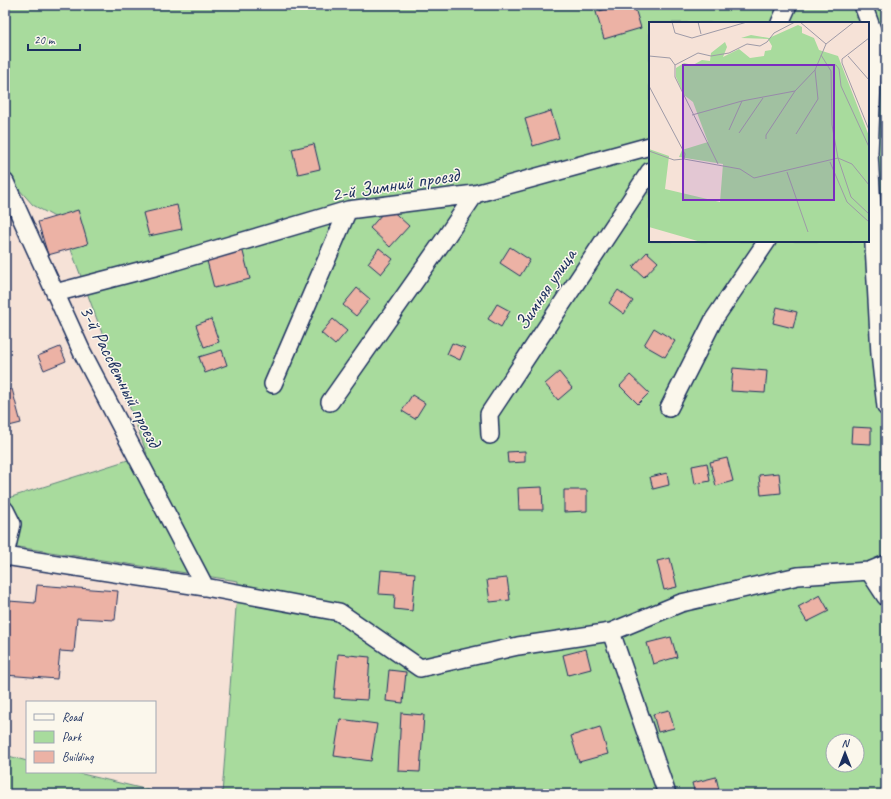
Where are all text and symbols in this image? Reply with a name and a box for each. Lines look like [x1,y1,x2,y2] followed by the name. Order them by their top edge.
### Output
[649,22,869,242] inset map
[28,26,80,52] scale bar
[34,32,56,48] text: 20 m
[330,162,463,207] street label: 2-й Зимний проезд
[509,242,583,335] street label: Зимняя улица
[74,301,168,453] street label: 3-й Рассветный проезд
[26,701,156,773] legend
[62,709,84,725] text: Road
[62,729,83,745] text: Park
[825,733,865,773] north arrow
[842,736,851,750] text: N
[62,749,94,765] text: Building

